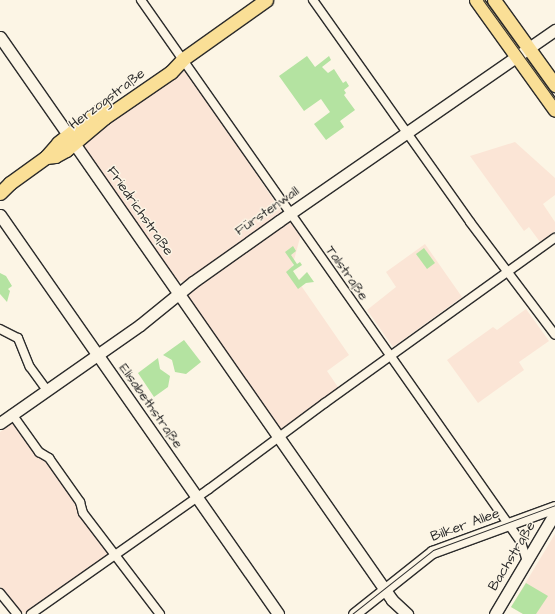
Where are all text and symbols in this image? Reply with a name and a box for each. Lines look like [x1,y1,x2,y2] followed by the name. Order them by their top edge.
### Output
[66,65,148,133] street label: Herzogstraße
[103,163,177,259] street label: Friedrichstraße
[232,183,302,239] street label: Fürstenwall
[322,242,372,304] street label: Talstraße
[115,360,187,452] street label: Elisabethstraße
[428,505,502,545] street label: Bilker Allee
[485,518,539,594] street label: Bachstraße

